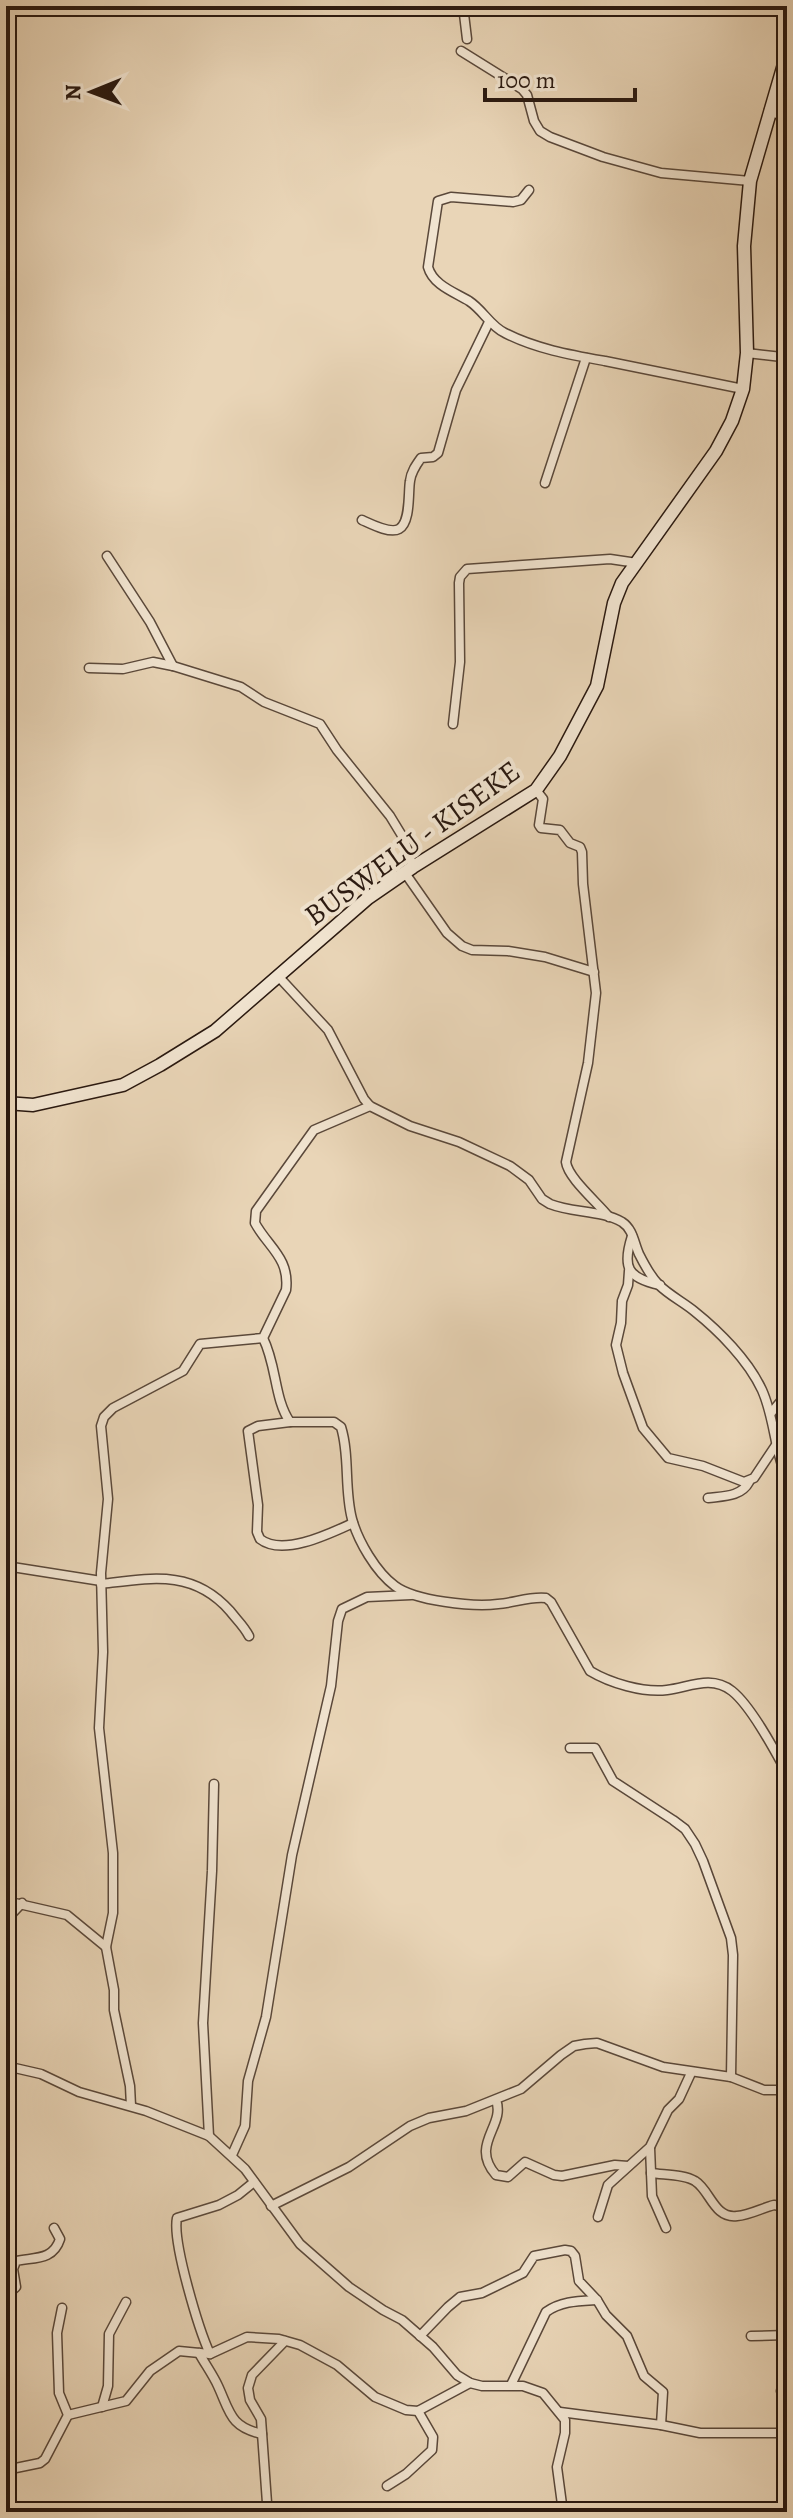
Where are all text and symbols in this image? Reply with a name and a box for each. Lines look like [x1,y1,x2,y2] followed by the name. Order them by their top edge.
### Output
[52,52,132,132] north arrow
[485,52,635,102] scale bar
[497,64,556,96] text: 100 m
[58,84,88,101] text: N
[296,751,528,935] street label: BUSWELU - KISEKE

